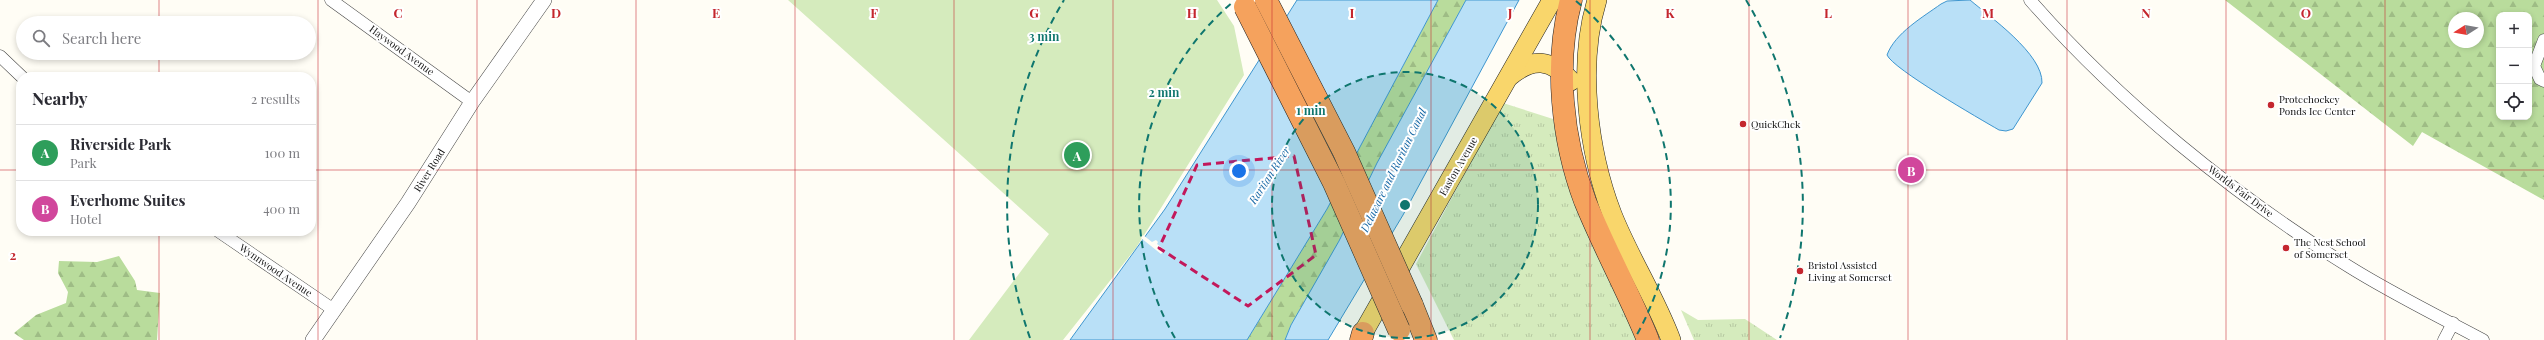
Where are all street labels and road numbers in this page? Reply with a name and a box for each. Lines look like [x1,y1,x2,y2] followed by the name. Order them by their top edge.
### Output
[367,22,437,78] street label: Haywood Avenue
[1436,134,1480,198] street label: Easton Avenue
[410,145,448,194] street label: River Road
[2205,161,2276,220] street label: Worlds Fair Drive
[236,240,315,300] street label: Wynnwood Avenue

